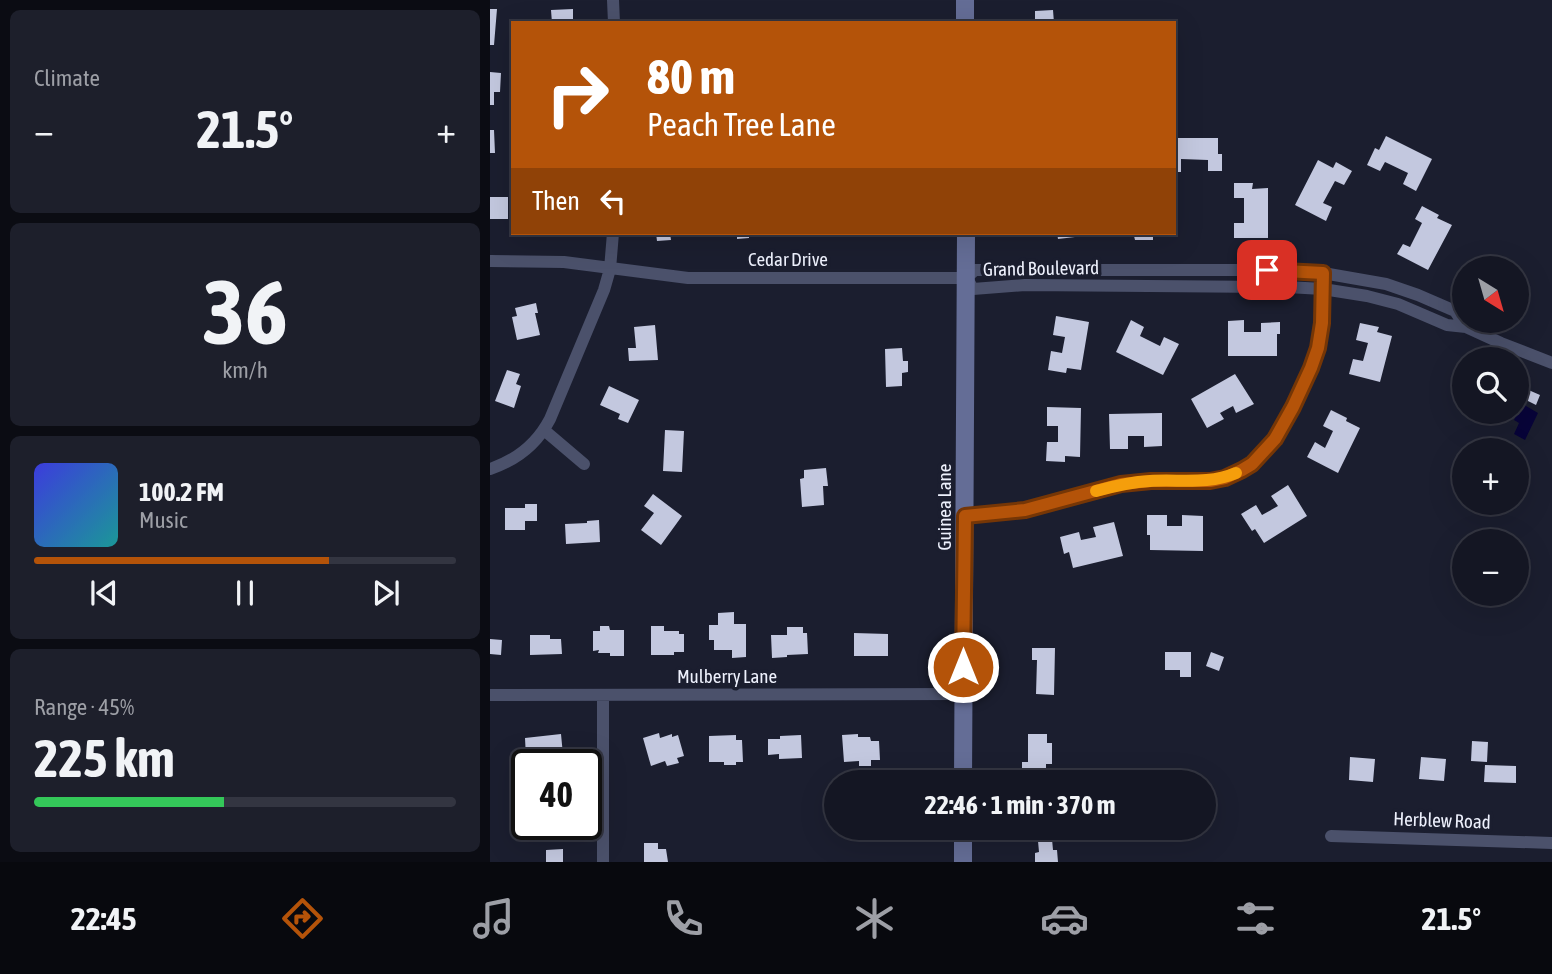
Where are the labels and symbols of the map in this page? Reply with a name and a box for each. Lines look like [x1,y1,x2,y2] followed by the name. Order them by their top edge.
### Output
[1237,240,1297,300] pin
[748,248,828,270] street label: Cedar Drive
[983,256,1099,280] street label: Grand Boulevard
[1452,256,1530,332] north arrow
[933,464,955,550] street label: Guinea Lane
[926,630,1000,704] position arrow
[677,665,777,687] street label: Mulberry Lane
[511,749,602,840] speed limit sign: 40
[1393,807,1491,833] street label: Herblew Road

